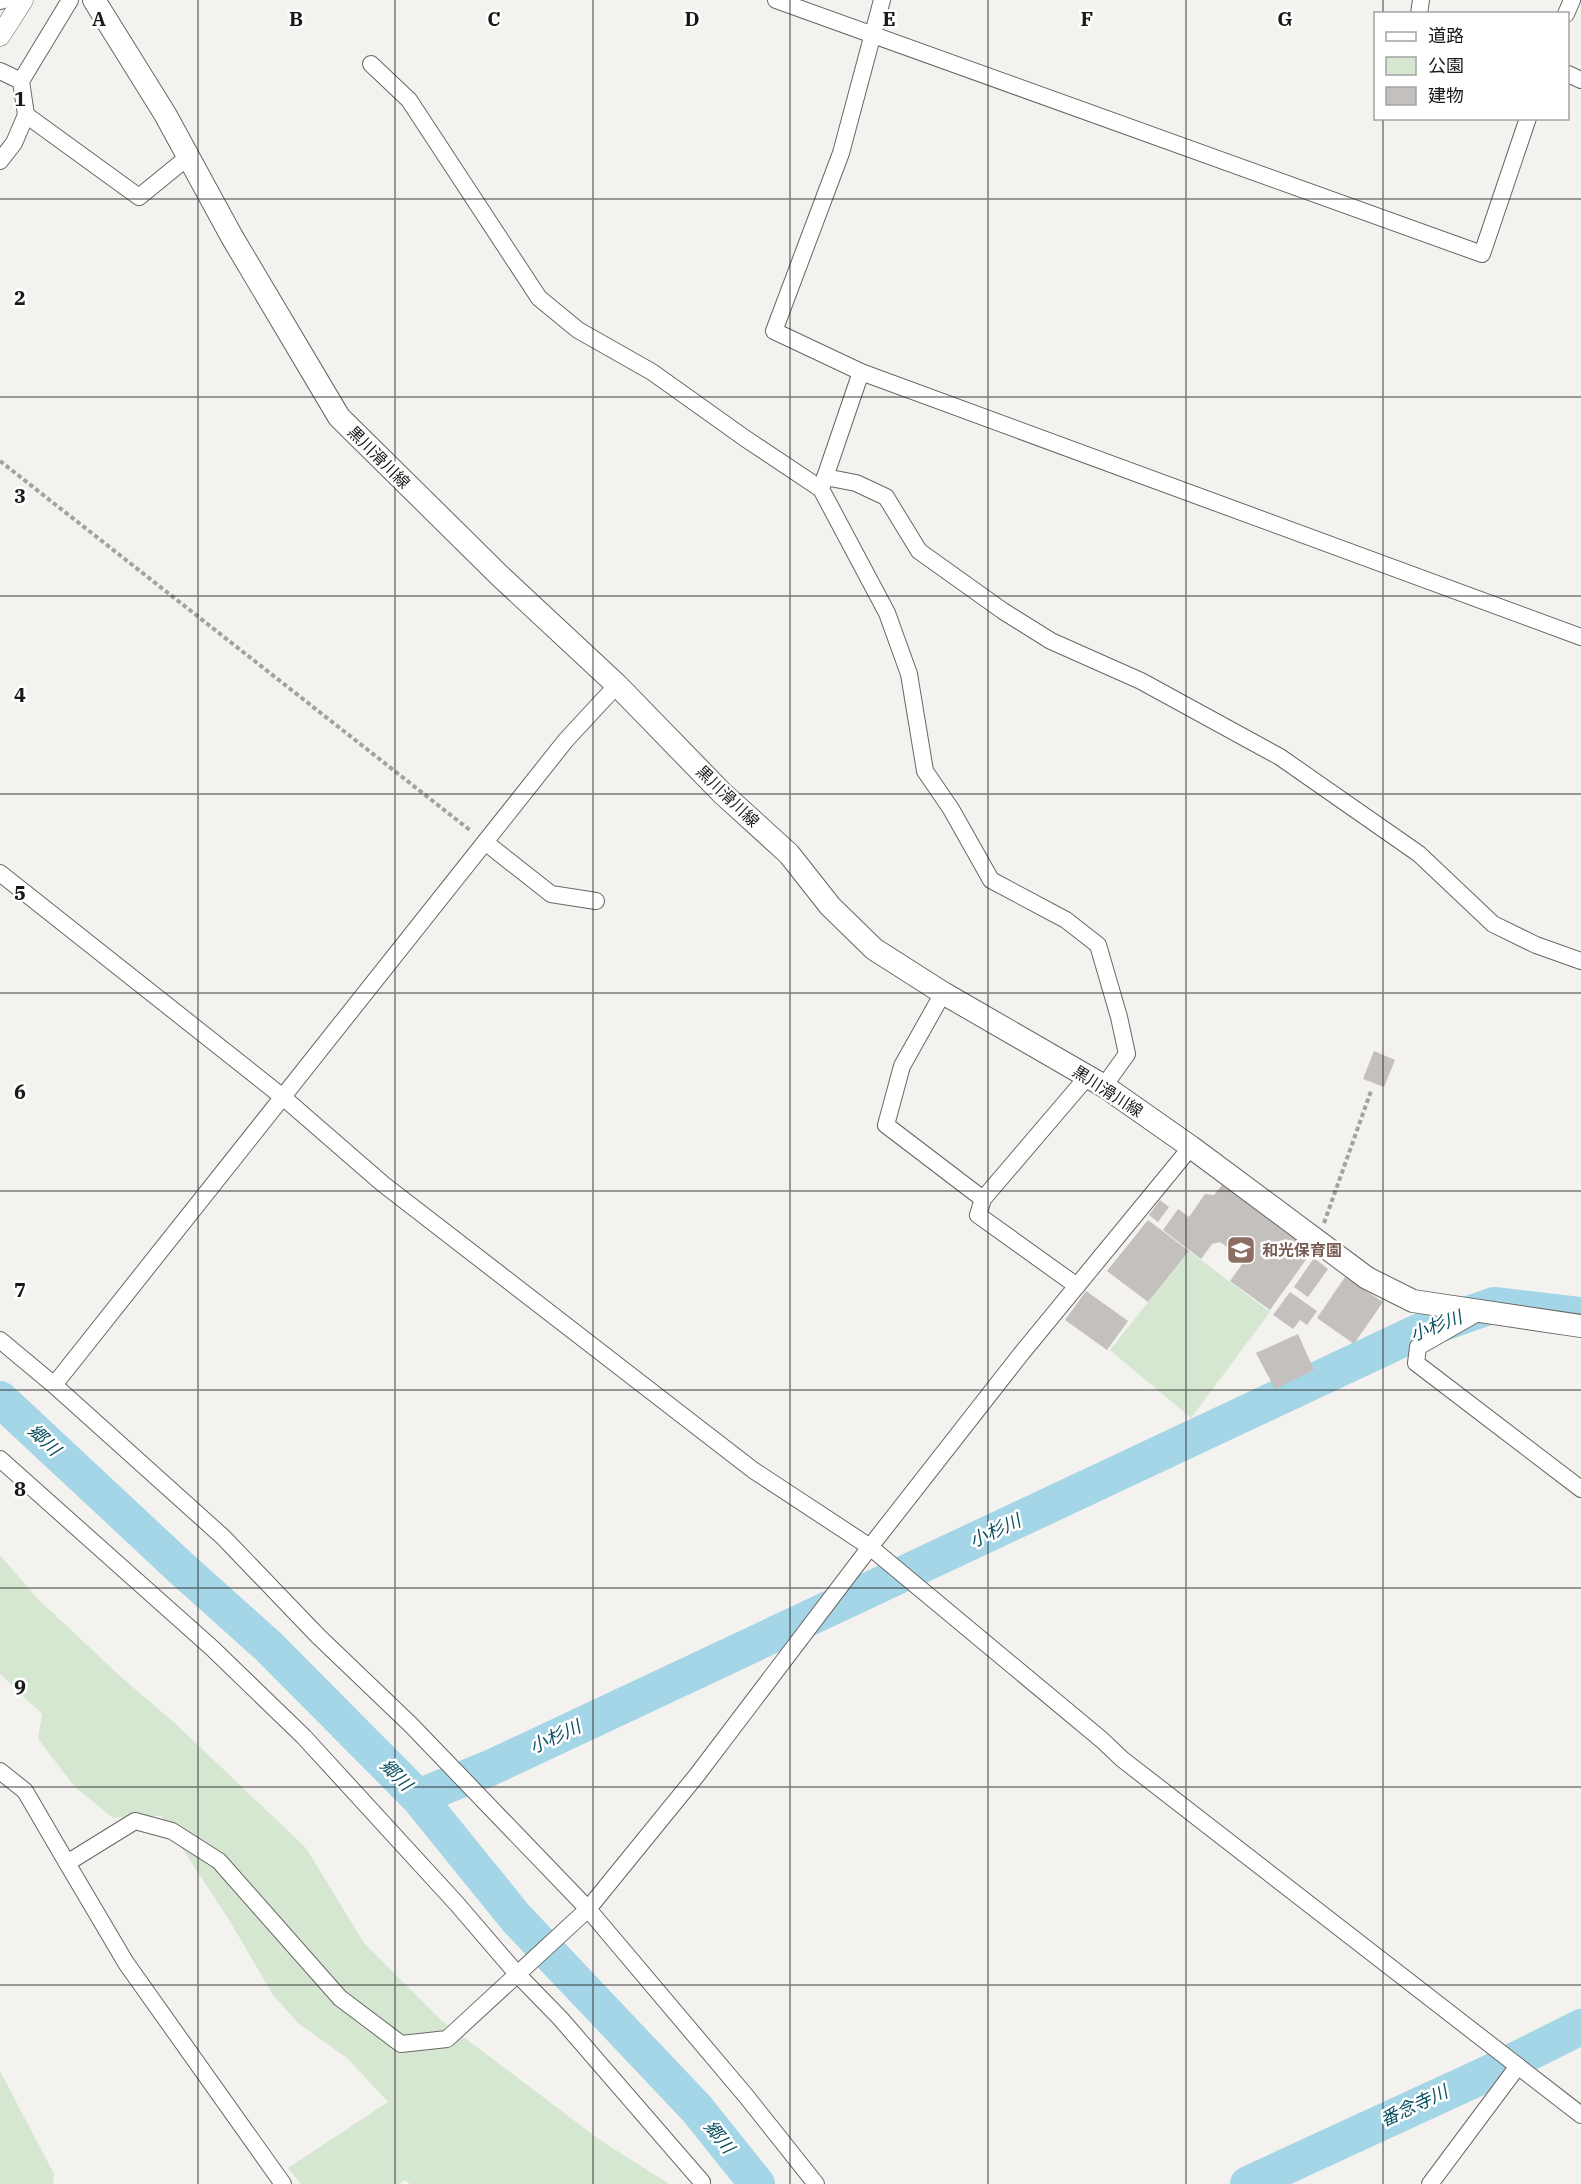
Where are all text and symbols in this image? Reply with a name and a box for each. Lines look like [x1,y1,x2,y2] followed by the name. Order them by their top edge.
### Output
[92,5,106,32] text: A
[289,5,303,32] text: B
[487,5,501,32] text: C
[684,5,700,32] text: D
[882,5,896,32] text: E
[1081,5,1093,32] text: F
[1277,5,1293,32] text: G
[1374,12,1569,120] legend
[1428,24,1464,47] text: 道路
[1428,54,1464,77] text: 公園
[1428,84,1464,107] text: 建物
[14,85,26,112] text: 1
[14,284,26,311] text: 2
[344,422,414,492] street label: 黒川滑川線
[14,482,26,509] text: 3
[14,681,26,708] text: 4
[692,761,764,831] street label: 黒川滑川線
[14,879,26,906] text: 5
[1069,1061,1147,1121] street label: 黒川滑川線
[14,1078,26,1105] text: 6
[1225,1234,1257,1266] school or university icon: 和光保育園
[1262,1240,1342,1260] place label: 和光保育園
[14,1276,26,1303] text: 7
[1406,1304,1467,1346] water label: 小杉川
[23,1419,67,1462] water label: 郷川
[14,1475,26,1502] text: 8
[965,1508,1026,1552] water label: 小杉川
[14,1673,26,1700] text: 9
[525,1714,586,1758] water label: 小杉川
[375,1754,419,1797] water label: 郷川
[1376,2079,1453,2131] water label: 番念寺川
[699,2115,741,2159] water label: 郷川

